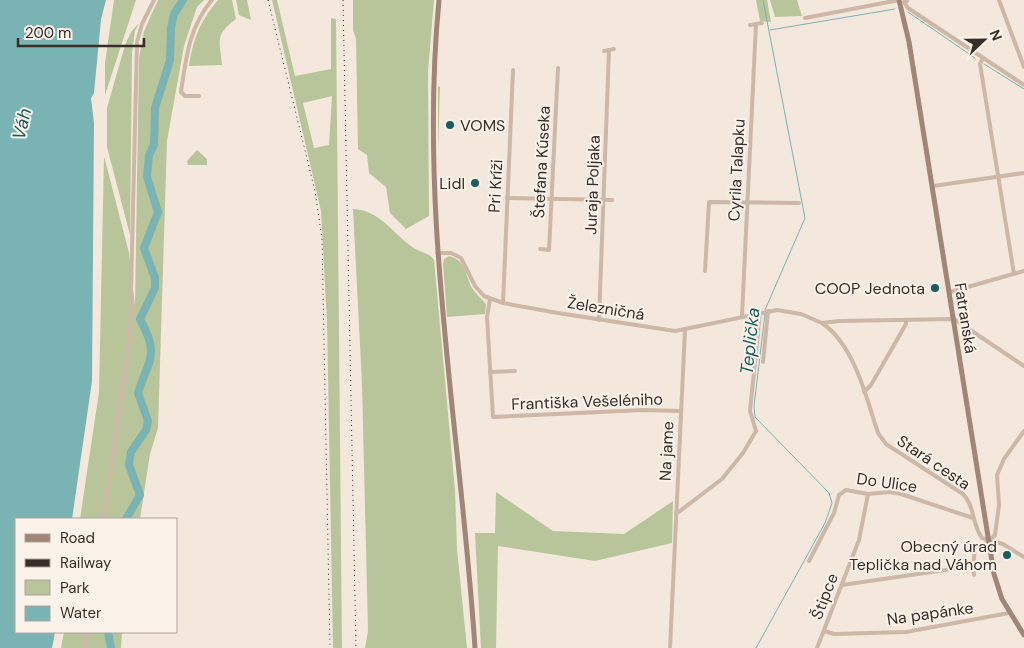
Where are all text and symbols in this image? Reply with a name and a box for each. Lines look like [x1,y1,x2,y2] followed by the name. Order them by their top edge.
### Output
[18,15,144,47] scale bar
[959,15,1009,65] north arrow
[25,23,71,43] text: 200 m
[986,27,1006,43] text: N
[528,105,555,219] street label: Štefana Kúseka
[7,106,37,142] water label: Váh
[460,115,505,136] place label: VOMS
[723,118,750,222] street label: Cyrila Talapku
[444,119,456,131] marker: VOMS
[580,135,605,235] street label: Juraja Poljaka
[484,159,507,213] street label: Pri Kríži
[439,173,465,194] place label: Lidl
[469,177,481,189] marker: Lidl
[815,278,925,299] place label: COOP Jednota
[950,281,981,355] street label: Fatranská
[929,282,941,294] marker: COOP Jednota
[566,292,646,325] street label: Železničná
[735,306,765,376] water label: Teplička
[511,388,663,415] street label: Františka Vešeléniho
[654,421,679,482] street label: Na jame
[893,430,974,495] street label: Stará cesta
[855,468,919,497] street label: Do Ulice
[15,518,178,633] legend
[60,528,95,548] text: Road
[849,536,997,575] place label: Obecný úrad Teplička nad Váhom
[1001,549,1013,561] marker: Obecný úrad Teplička nad Váhom
[60,553,112,573] text: Railway
[806,570,843,622] street label: Štipce
[60,578,90,598] text: Park
[885,597,975,630] street label: Na papánke
[60,603,102,623] text: Water

